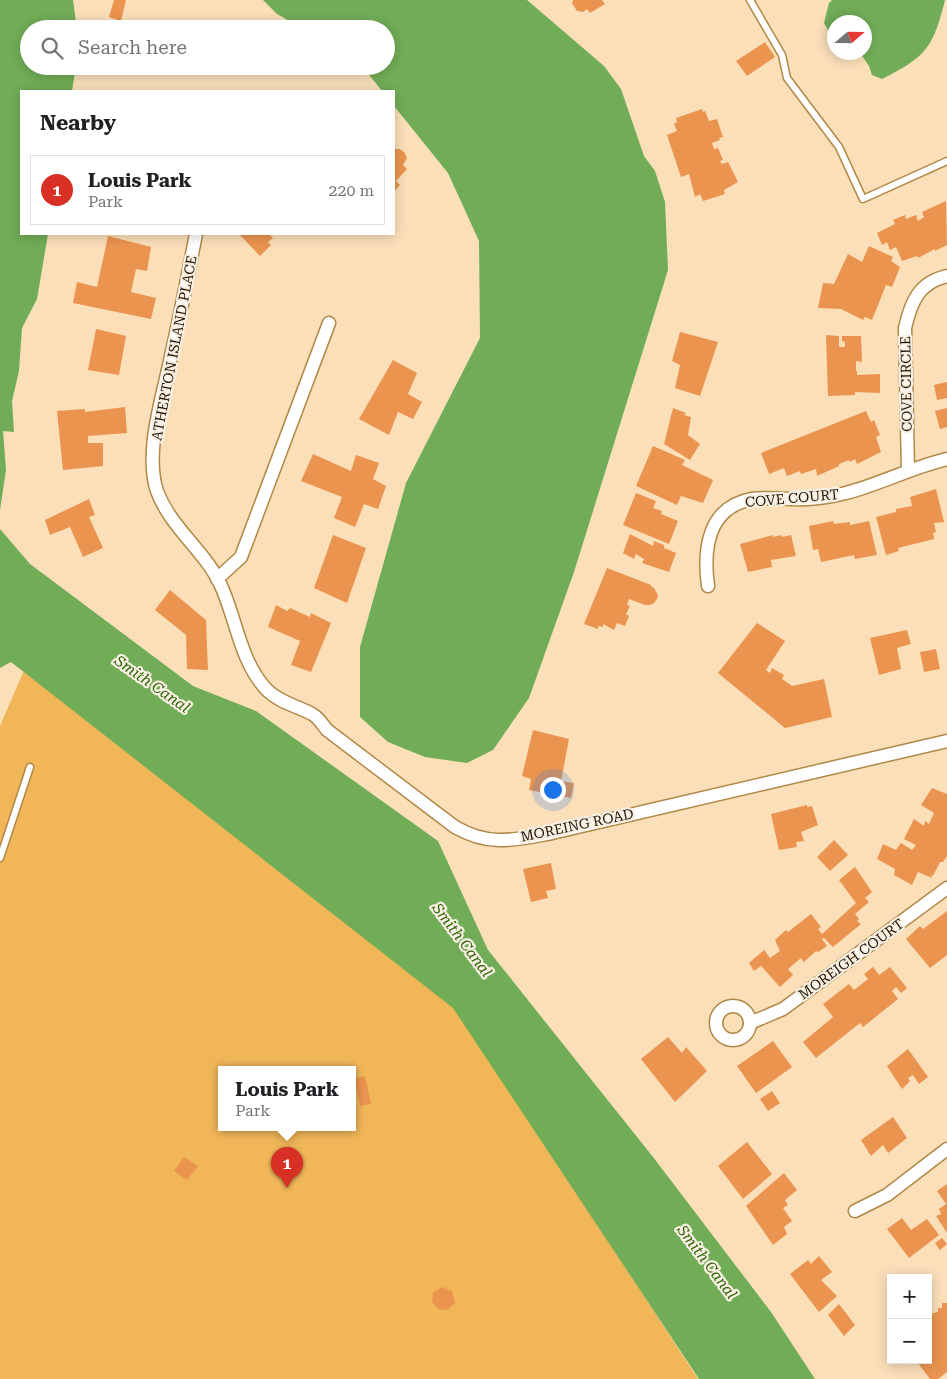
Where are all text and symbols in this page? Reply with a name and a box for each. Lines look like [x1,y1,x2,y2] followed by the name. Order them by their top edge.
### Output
[827,15,872,60] north arrow
[20,20,395,75] search box
[38,34,66,62] icon: search
[78,36,187,59] text: Search here
[40,111,116,135] text: Nearby
[88,169,192,192] text: Louis Park
[53,181,61,200] text: 1
[328,181,374,200] text: 220 m
[88,192,123,211] text: Park
[148,254,200,442] street label: ATHERTON ISLAND PLACE
[897,336,915,432] street label: COVE CIRCLE
[744,486,840,510] street label: COVE COURT
[110,651,194,717] water label: Smith Canal
[540,777,566,803] your location
[519,805,635,845] street label: MOREING ROAD
[428,899,496,981] water label: Smith Canal
[795,916,907,1002] street label: MOREIGH COURT
[218,1066,356,1131] popup
[235,1078,339,1101] text: Louis Park
[235,1101,270,1120] text: Park
[271,1147,303,1188] pin: 1
[673,1221,741,1303] water label: Smith Canal
[887,1274,932,1364] map controls
[887,1274,932,1319] button: +
[887,1319,932,1364] button: −

